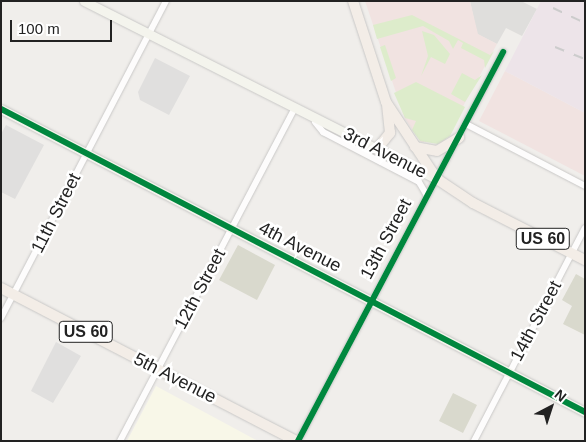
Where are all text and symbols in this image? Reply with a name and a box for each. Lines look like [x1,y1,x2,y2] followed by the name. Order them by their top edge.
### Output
[12,10,115,42] scale bar
[18,20,60,37] text: 100 m
[339,123,431,183] street label: 3rd Avenue
[27,169,85,257] street label: 11th Street
[356,195,416,283] street label: 13th Street
[255,217,345,277] street label: 4th Avenue
[516,225,570,252] road number: US 60
[170,245,230,333] street label: 12th Street
[506,277,566,365] street label: 14th Street
[58,318,114,346] road number: US 60
[130,348,220,408] street label: 5th Avenue
[526,382,576,432] north arrow
[552,386,570,405] text: N

